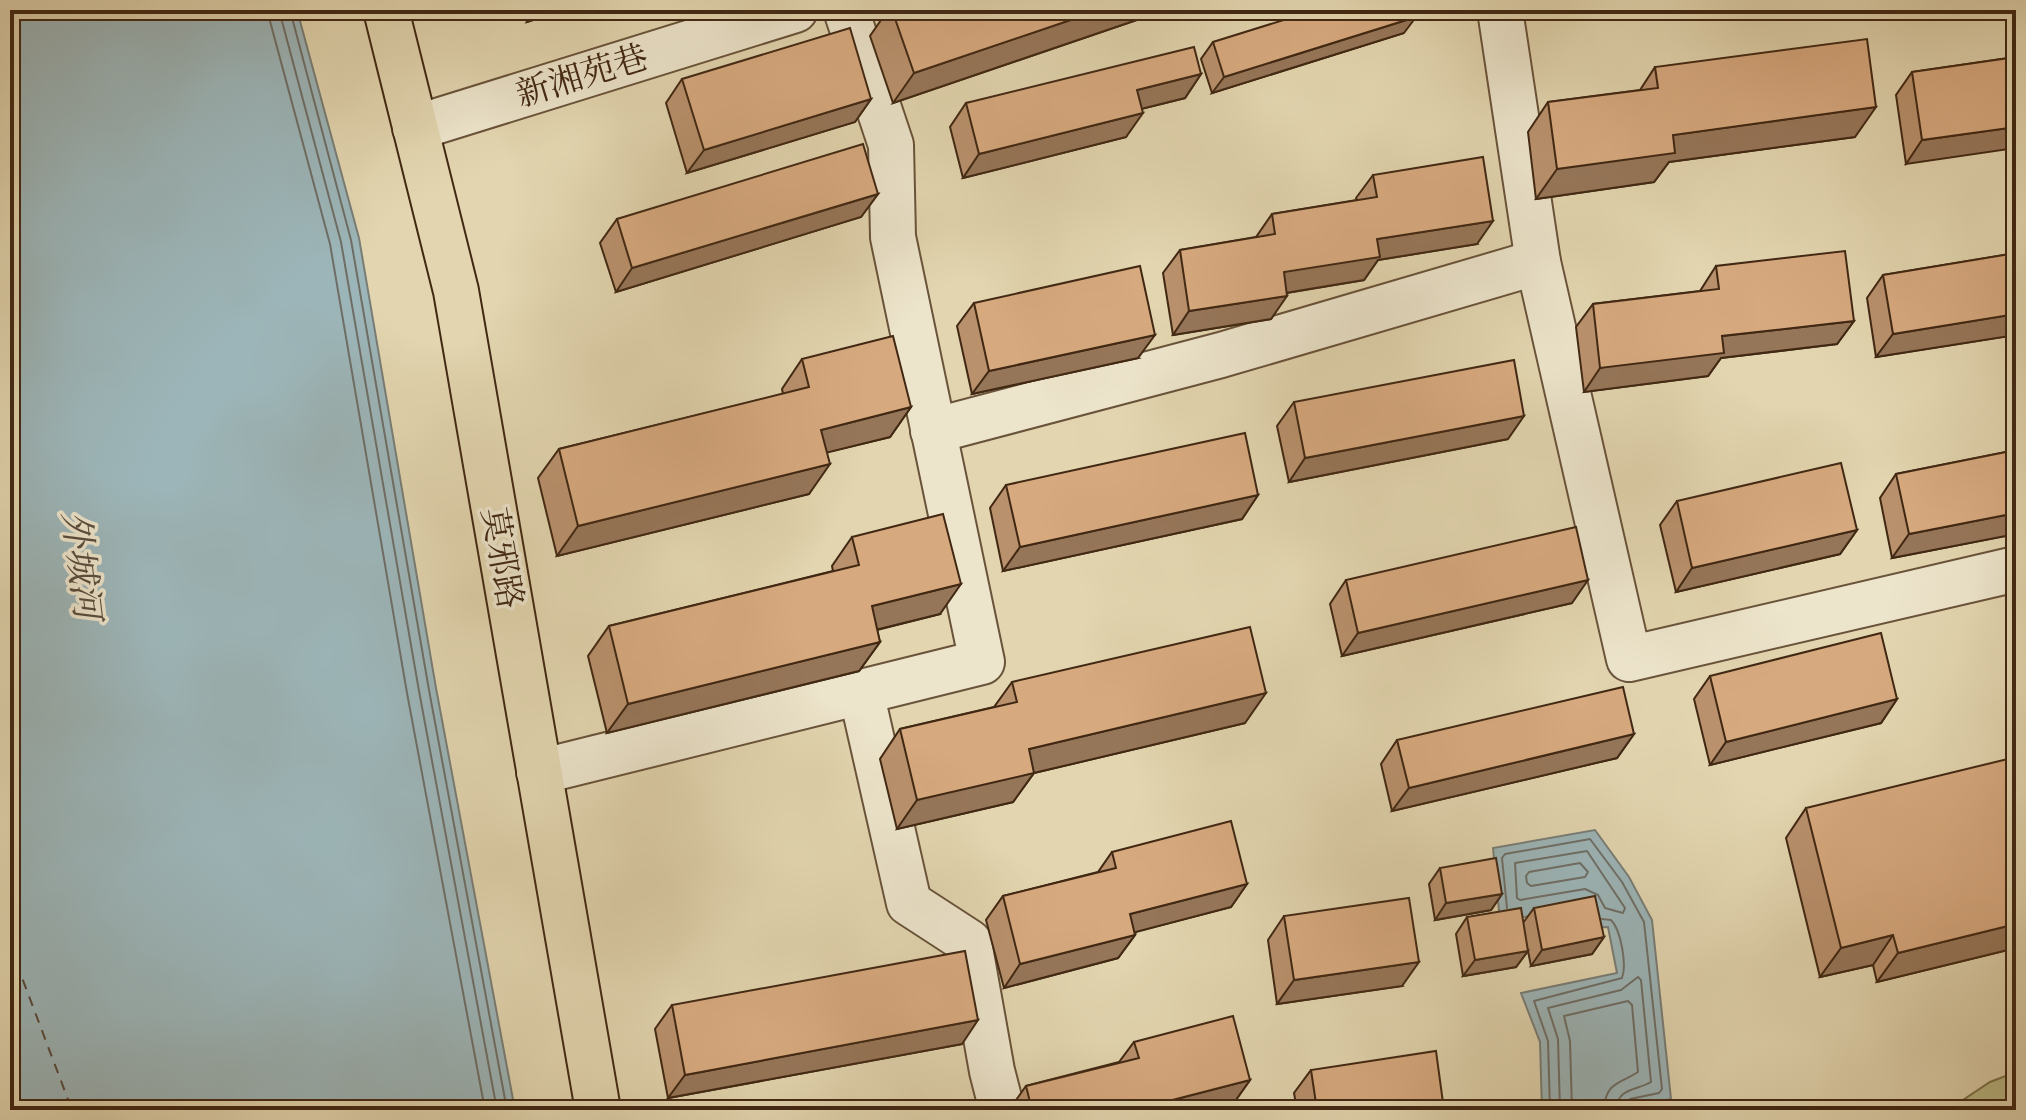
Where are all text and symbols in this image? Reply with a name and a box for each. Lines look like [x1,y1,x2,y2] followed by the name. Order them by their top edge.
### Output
[510,34,654,118] street label: 新湘苑巷
[470,504,534,612] street label: 莫邪路
[50,508,113,628] water label: 外城河

